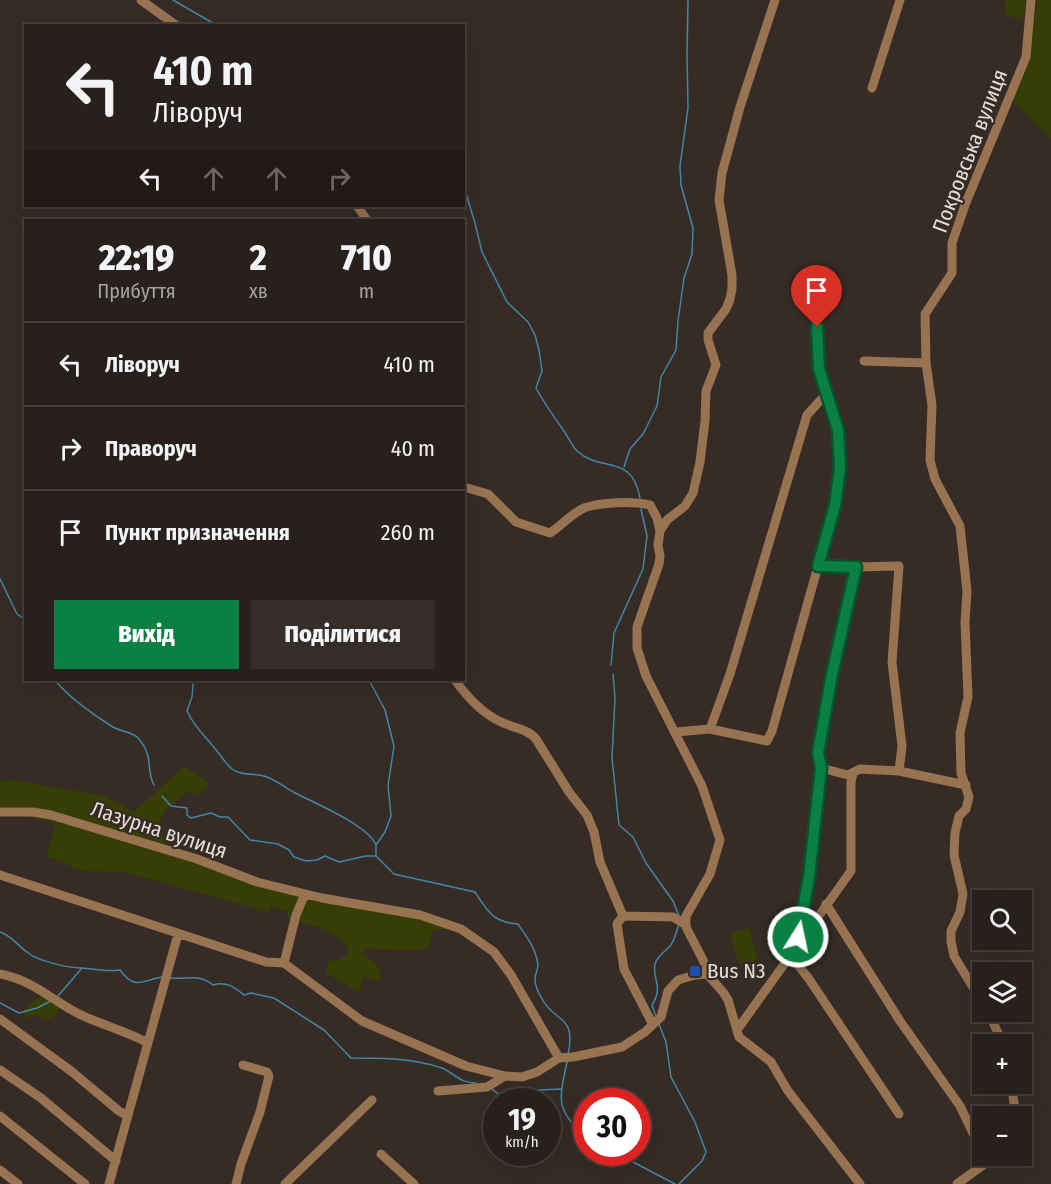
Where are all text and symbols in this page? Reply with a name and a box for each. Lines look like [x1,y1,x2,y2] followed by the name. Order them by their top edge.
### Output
[153,46,253,96] text: 410 m
[54,48,132,126] icon: left
[927,66,1013,236] street label: Покровська вулиця
[153,97,243,129] text: Ліворуч
[134,162,167,195] icon: left
[197,162,230,195] icon: ahead
[260,162,293,195] icon: ahead
[323,162,356,195] icon: right
[99,236,174,280] text: 22:19
[250,236,267,280] text: 2
[341,236,392,280] text: 710
[791,265,842,327] pin
[800,274,833,307] icon: arrive
[97,279,176,303] text: Прибуття
[249,279,268,303] text: хв
[359,279,374,303] text: m
[54,348,87,381] icon: left
[105,351,180,378] text: Ліворуч
[383,351,435,378] text: 410 m
[54,432,87,465] icon: right
[105,435,197,462] text: Праворуч
[391,435,435,462] text: 40 m
[54,516,87,549] icon: arrive
[105,519,290,546] text: Пункт призначення
[381,519,435,546] text: 260 m
[54,600,239,669] button: Вихід
[251,600,435,669] button: Поділитися
[88,796,230,864] street label: Лазурна вулиця
[972,890,1032,1166] map controls
[972,890,1032,950] button: search
[766,905,830,969] position arrow
[707,958,766,984] place label: Bus N3
[972,962,1032,1022] button: layers
[688,964,702,978] marker: Bus N3
[972,1034,1032,1094] button: +
[573,1088,651,1166] speed limit sign: 30
[508,1102,536,1138] text: 19
[972,1106,1032,1166] button: −
[505,1133,539,1151] text: km/h

